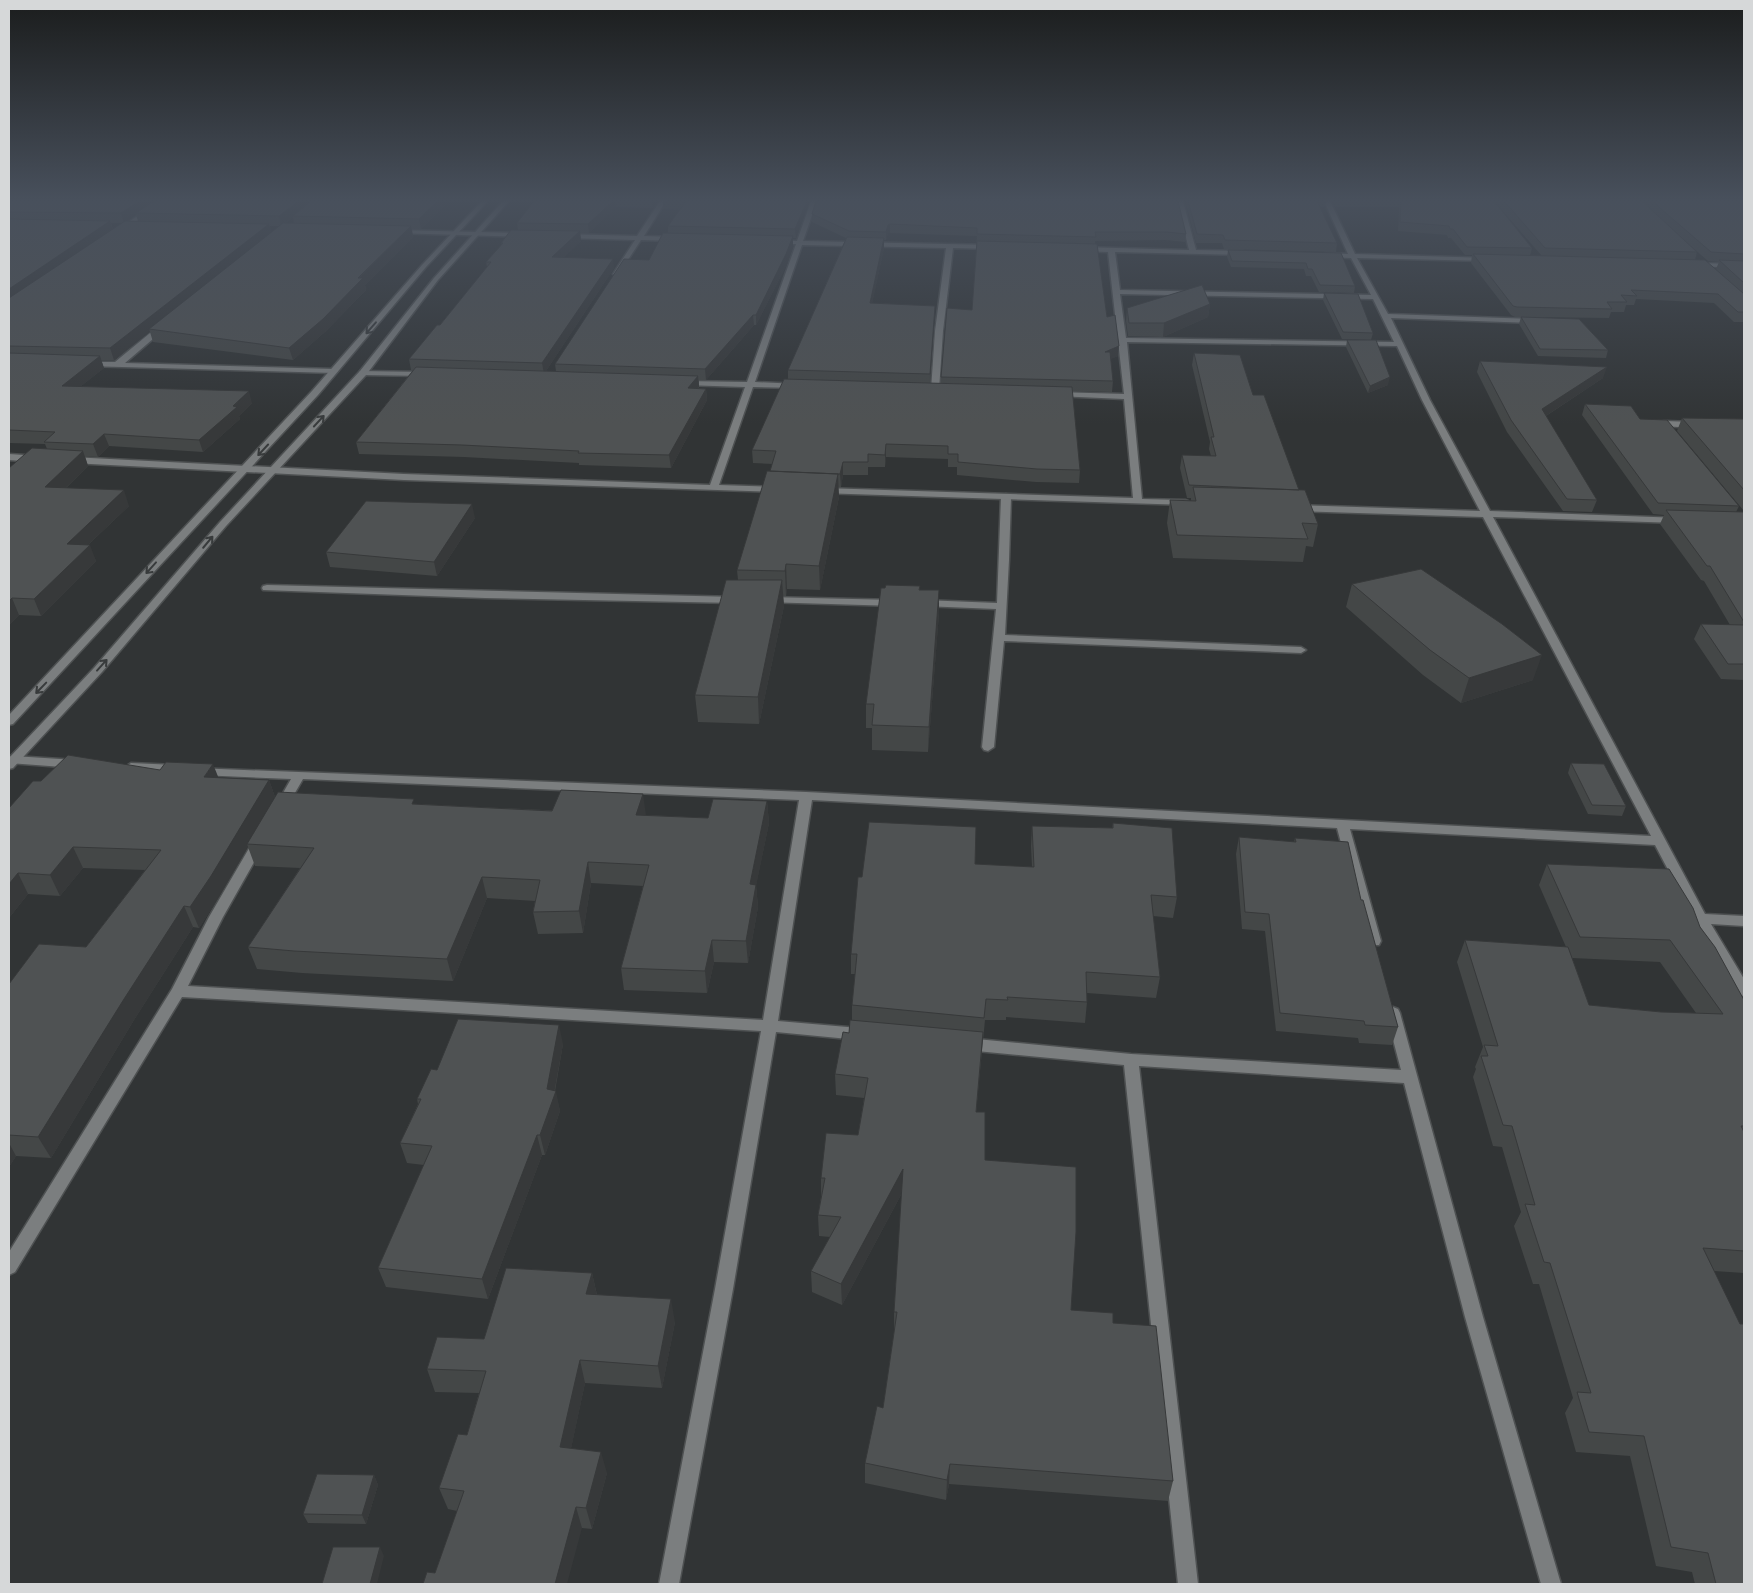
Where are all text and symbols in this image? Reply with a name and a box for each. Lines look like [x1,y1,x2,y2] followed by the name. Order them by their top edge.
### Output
[365,322,376,335] one-way arrow
[313,414,325,427] one-way arrow
[257,444,269,456] one-way arrow
[202,536,213,549] one-way arrow
[145,561,157,574] one-way arrow
[96,659,108,672] one-way arrow
[35,681,47,694] one-way arrow

